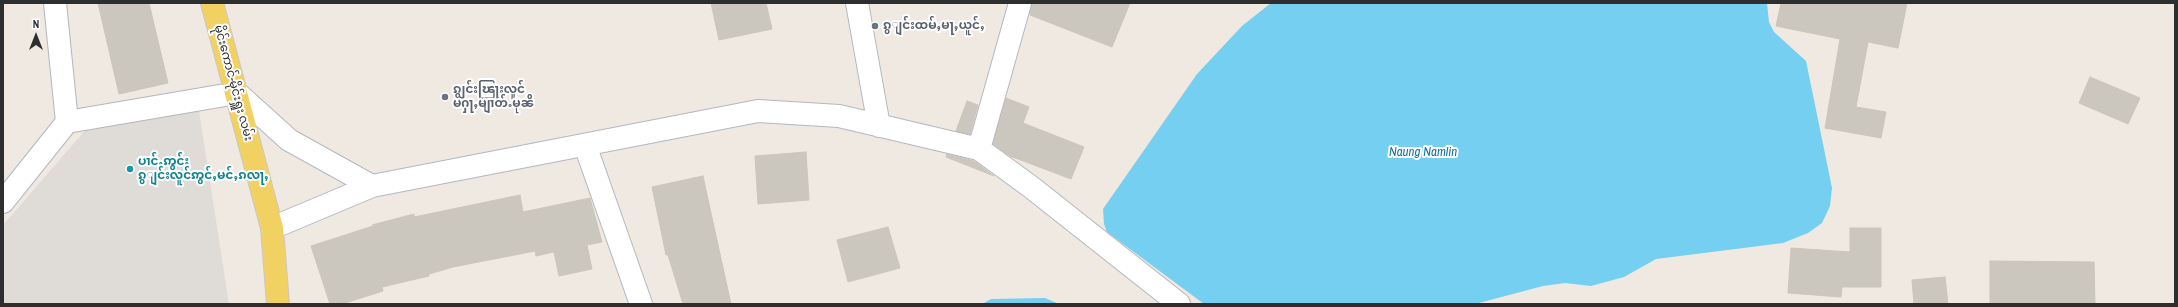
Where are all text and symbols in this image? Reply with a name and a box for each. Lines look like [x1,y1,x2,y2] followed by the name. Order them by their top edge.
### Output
[16,16,56,56] north arrow
[33,17,39,31] text: N
[883,19,985,33] place label: ၵွျင်းထမ်ႇမႃႇယူင်ႇ
[870,21,880,31] marker: ၵွျင်းထမ်ႇမႃႇယူင်ႇ
[211,24,255,142] street label: မိုင်းကောင်-မိုင်းရှူး လမ်း
[453,83,534,111] place label: ၵျွင်းၽြႃးလူင် မႁႃႇမျၢတ်ႉမုၼိ
[440,92,450,102] marker: ၵျွင်းၽြႃးလူင် မႁႃႇမျၢတ်ႉမုၼိ
[1389,145,1457,161] water label: Naung Namlin
[138,155,269,183] place label: ပၢင်ႇဢွင်ႈ ၵွျင်းလူင်ဢွင်ႇမင်ႇၵလႃႇ
[125,164,135,174] marker: ပၢင်ႇဢွင်ႈ ၵွျင်းလူင်ဢွင်ႇမင်ႇၵလႃႇ

